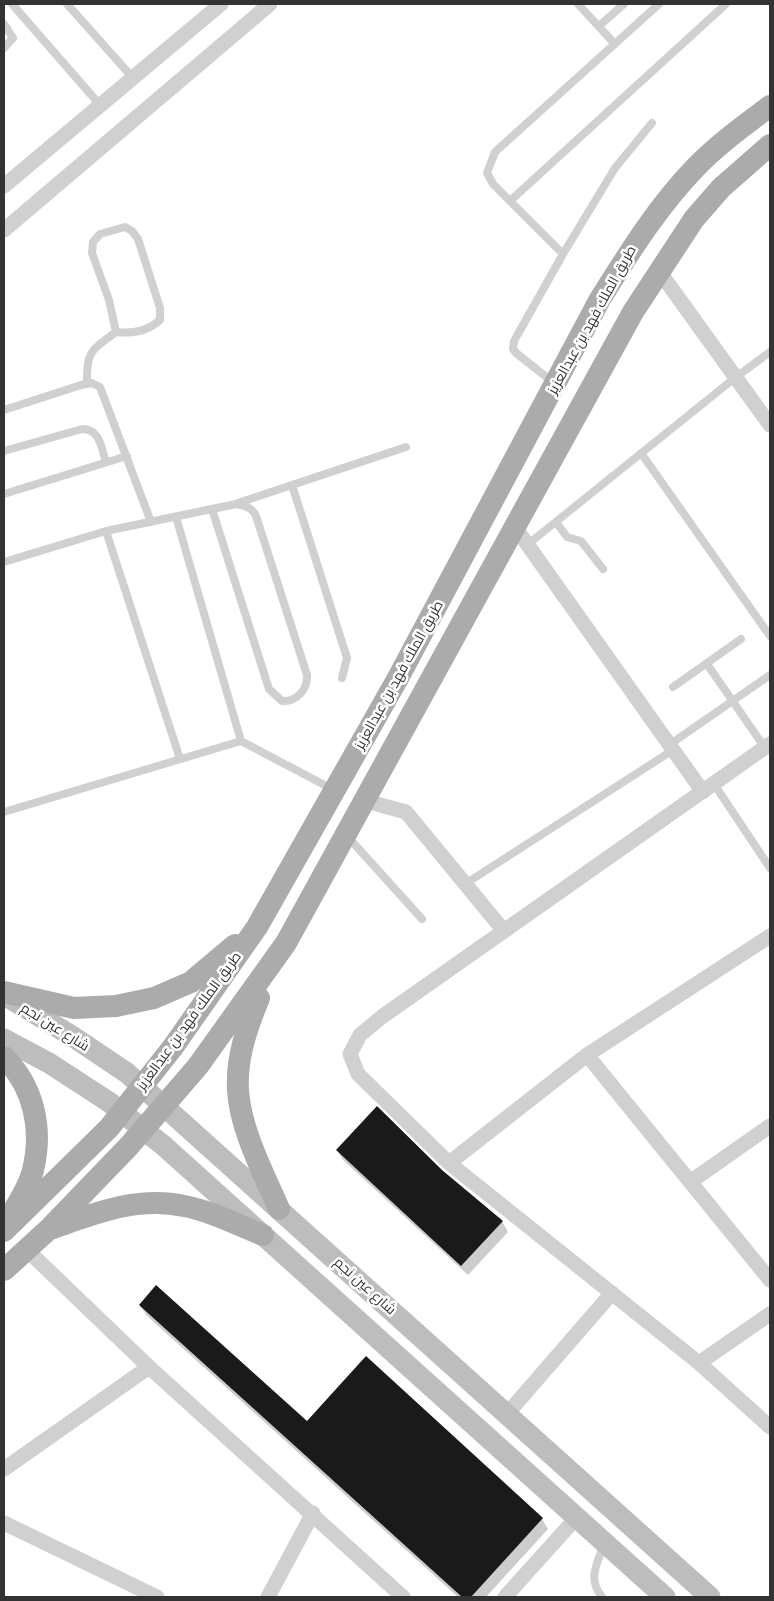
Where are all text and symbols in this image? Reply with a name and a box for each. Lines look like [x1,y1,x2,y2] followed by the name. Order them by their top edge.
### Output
[544,243,640,397] street label: طريق الملك فهد بن عبدالعزيز
[351,598,447,752] street label: طريق الملك فهد بن عبدالعزيز
[133,948,245,1094] street label: طريق الملك فهد بن عبدالعزيز
[18,999,92,1055] street label: شارع عين نجم
[331,1254,399,1318] street label: شارع عين نجم

